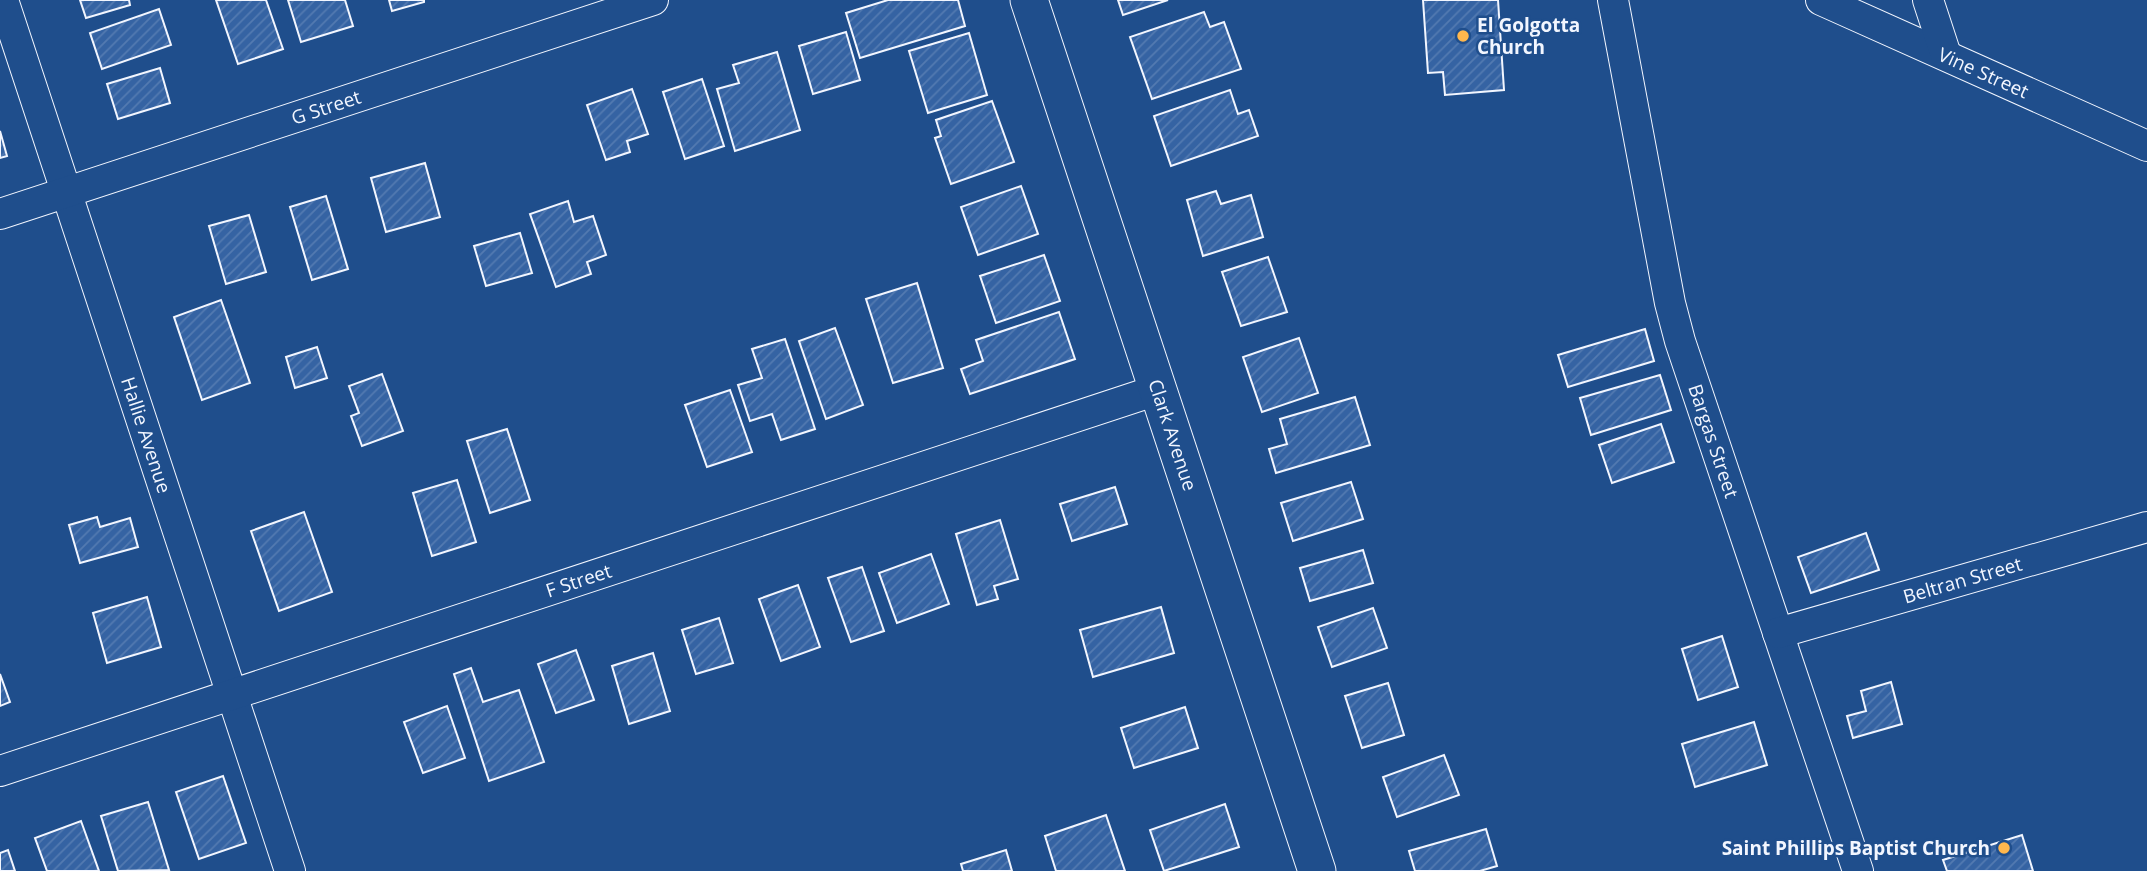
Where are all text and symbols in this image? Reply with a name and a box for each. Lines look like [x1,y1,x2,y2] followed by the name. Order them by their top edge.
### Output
[1477,12,1580,60] place label: El Golgotta Church
[1455,28,1471,44] marker: El Golgotta Church
[1934,41,2033,104] street label: Vine Street
[288,84,364,131] street label: G Street
[115,374,178,496] street label: Hallie Avenue
[1142,376,1203,494] street label: Clark Avenue
[1682,381,1745,501] street label: Bargas Street
[1900,551,2025,609] street label: Beltran Street
[542,557,615,603] street label: F Street
[1722,835,1990,861] place label: Saint Phillips Baptist Church
[1996,840,2012,856] marker: Saint Phillips Baptist Church

